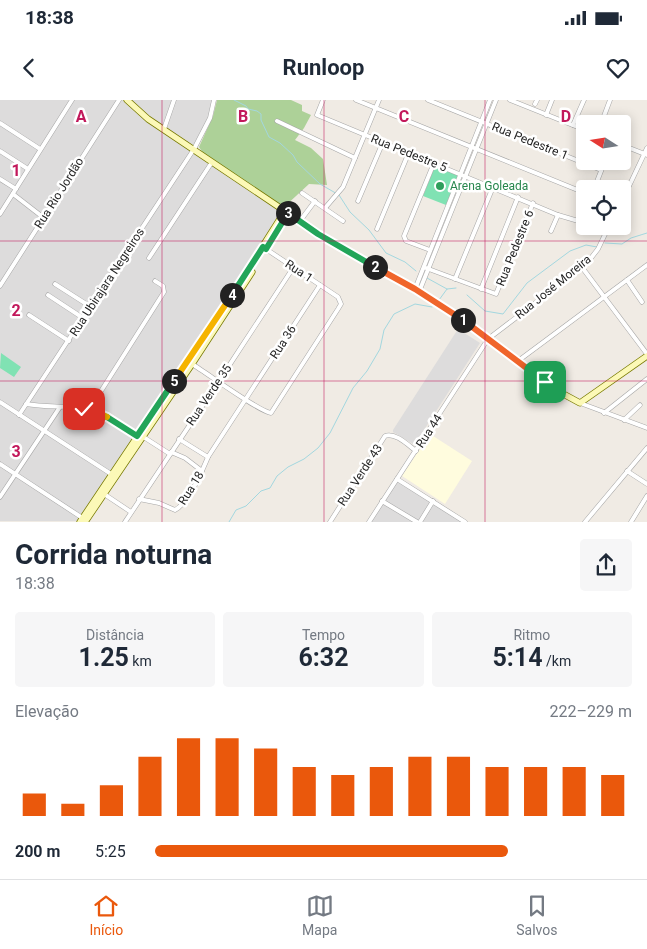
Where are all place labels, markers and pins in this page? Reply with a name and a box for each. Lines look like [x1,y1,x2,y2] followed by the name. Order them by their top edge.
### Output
[450,179,528,193] place label: Arena Goleada
[434,180,446,192] marker: Arena Goleada
[276,200,300,226] pin: 3
[362,254,388,280] pin: 2
[220,282,244,308] pin: 4
[450,308,476,332] pin: 1
[524,361,566,403] pin
[162,368,186,394] pin: 5
[63,388,105,430] pin

